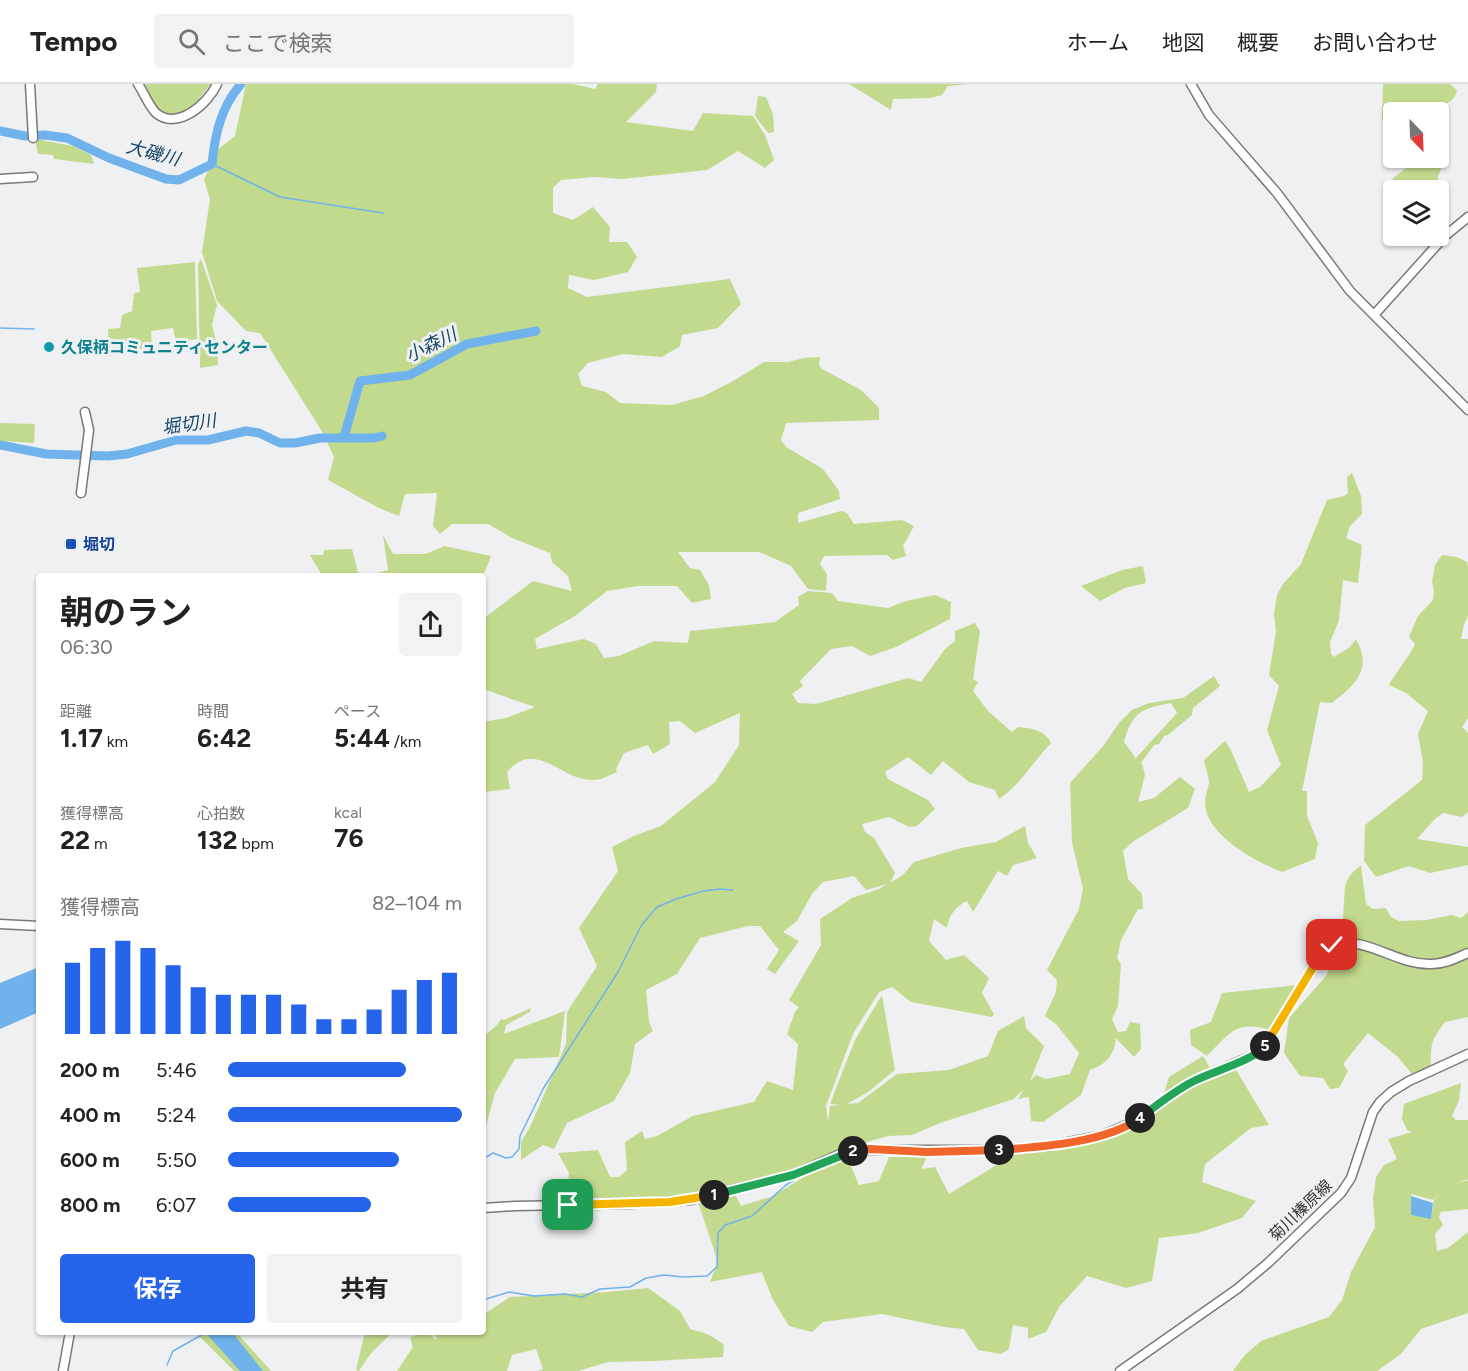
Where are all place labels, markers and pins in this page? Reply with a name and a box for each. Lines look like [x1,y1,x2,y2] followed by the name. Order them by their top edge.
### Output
[61,338,268,357] place label: 久保柄コミュニティセンター
[42,340,56,354] marker: 久保柄コミュニティセンター
[83,535,115,554] place label: 堀切
[64,537,78,551] marker: 堀切
[1306,919,1357,970] pin
[1250,1031,1280,1061] pin: 5
[1125,1103,1155,1133] pin: 4
[984,1135,1014,1165] pin: 3
[838,1136,868,1166] pin: 2
[542,1179,593,1230] pin
[699,1180,729,1210] pin: 1

